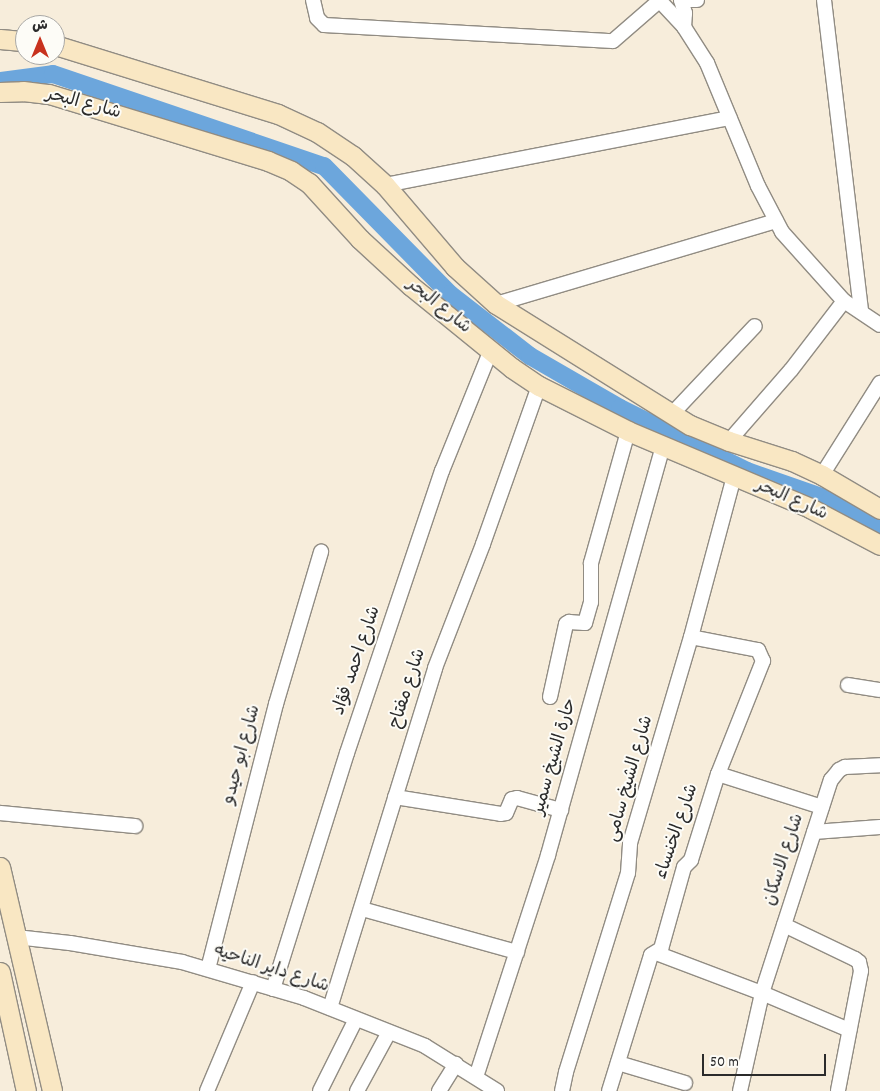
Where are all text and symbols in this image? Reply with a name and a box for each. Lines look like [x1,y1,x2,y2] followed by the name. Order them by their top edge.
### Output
[15,15,65,65] north arrow
[32,16,48,36] text: ش
[43,85,123,125] street label: شارع البحر
[401,274,475,340] street label: شارع البحر
[752,476,830,526] street label: شارع البحر
[329,604,387,718] street label: شارع احمد فؤاد
[386,646,432,732] street label: شارع مفتاح
[529,696,583,818] street label: حارة الشيخ سمير
[219,703,267,807] street label: شارع ابو حيدو
[603,714,659,844] street label: شارع الشيخ سامى
[652,782,704,882] street label: شارع الخنساء
[760,811,810,909] street label: شارع الاسكان
[211,941,331,999] street label: شارع داير الناحيه
[705,1044,829,1076] scale bar
[710,1052,739,1074] text: 50 m

